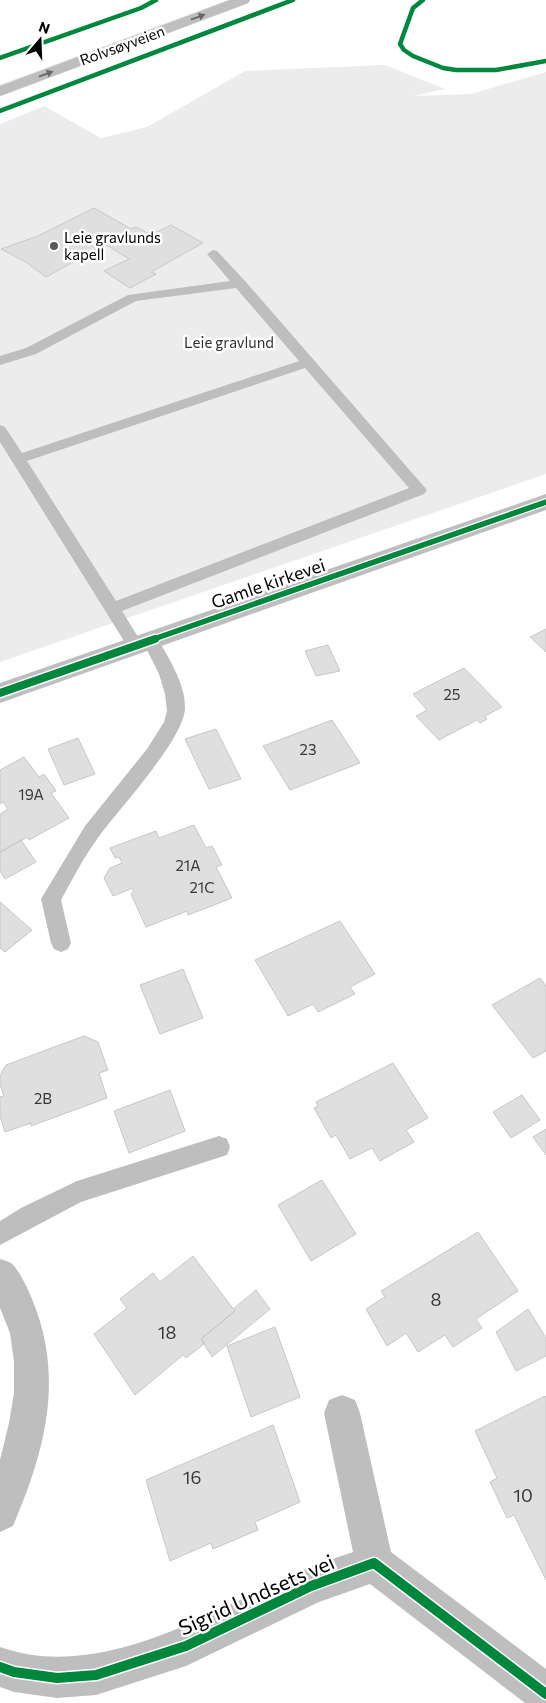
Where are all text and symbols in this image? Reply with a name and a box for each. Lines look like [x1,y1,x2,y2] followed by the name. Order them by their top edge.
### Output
[191,13,206,21] one-way arrow
[15,15,65,65] north arrow
[37,17,52,37] text: N
[77,21,167,69] street label: Rolvsøyveien
[38,70,53,77] one-way arrow
[64,228,161,263] place label: Leie gravlunds kapell
[48,240,60,252] marker: Leie gravlunds kapell
[184,333,274,351] park label: Leie gravlund
[208,553,328,613] street label: Gamle kirkevei
[444,685,460,703] house number: 25
[300,740,316,758] house number: 23
[18,785,44,803] house number: 19A
[175,856,201,874] house number: 21A
[189,878,215,896] house number: 21C
[34,1089,52,1107] house number: 2B
[431,1288,442,1310] house number: 8
[158,1321,176,1343] house number: 18
[183,1466,201,1488] house number: 16
[513,1484,533,1506] house number: 10
[174,1548,338,1640] street label: Sigrid Undsets vei

